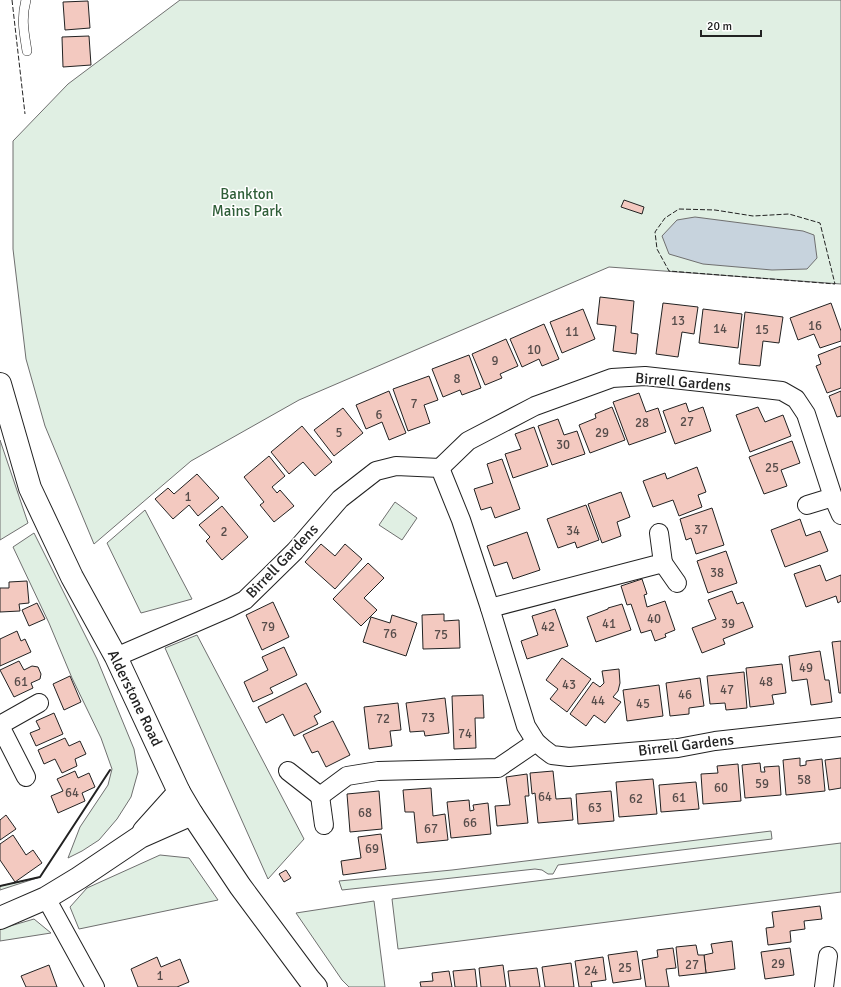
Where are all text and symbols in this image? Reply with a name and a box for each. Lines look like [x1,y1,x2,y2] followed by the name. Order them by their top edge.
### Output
[701,12,761,38] scale bar
[707,19,732,34] text: 20 m
[212,185,283,220] park label: Bankton Mains Park
[671,313,685,329] house number: 13
[808,318,822,334] house number: 16
[713,321,727,337] house number: 14
[755,322,769,338] house number: 15
[565,324,579,340] house number: 11
[527,342,541,358] house number: 10
[491,353,499,369] house number: 9
[634,369,732,395] street label: Birrell Gardens
[453,371,461,387] house number: 8
[410,396,418,412] house number: 7
[375,407,383,423] house number: 6
[680,414,694,430] house number: 27
[635,415,649,431] house number: 28
[335,425,343,441] house number: 5
[595,425,609,441] house number: 29
[556,437,570,453] house number: 30
[765,460,779,476] house number: 25
[184,489,192,505] house number: 1
[242,520,322,602] street label: Birrell Gardens
[694,522,708,538] house number: 37
[566,523,580,539] house number: 34
[220,524,228,540] house number: 2
[710,565,724,581] house number: 38
[647,611,661,627] house number: 40
[602,616,616,632] house number: 41
[721,616,735,632] house number: 39
[261,619,275,635] house number: 79
[541,619,555,635] house number: 42
[383,626,397,642] house number: 76
[434,627,448,643] house number: 75
[104,647,166,749] street label: Alderstone Road
[799,660,813,676] house number: 49
[14,674,28,690] house number: 61
[759,674,773,690] house number: 48
[562,677,576,693] house number: 43
[720,682,734,698] house number: 47
[678,687,692,703] house number: 46
[591,693,605,709] house number: 44
[636,696,650,712] house number: 45
[421,710,435,726] house number: 73
[376,711,390,727] house number: 72
[458,726,472,742] house number: 74
[637,730,735,760] street label: Birrell Gardens
[797,772,811,788] house number: 58
[755,776,769,792] house number: 59
[714,780,728,796] house number: 60
[65,785,79,801] house number: 64
[538,789,552,805] house number: 64
[672,790,686,806] house number: 61
[629,791,643,807] house number: 62
[588,800,602,816] house number: 63
[358,805,372,821] house number: 68
[463,815,477,831] house number: 66
[424,821,438,837] house number: 67
[365,841,379,857] house number: 69
[771,956,785,972] house number: 29
[685,957,699,973] house number: 27
[618,960,632,976] house number: 25
[584,963,598,979] house number: 24
[156,968,164,984] house number: 1

